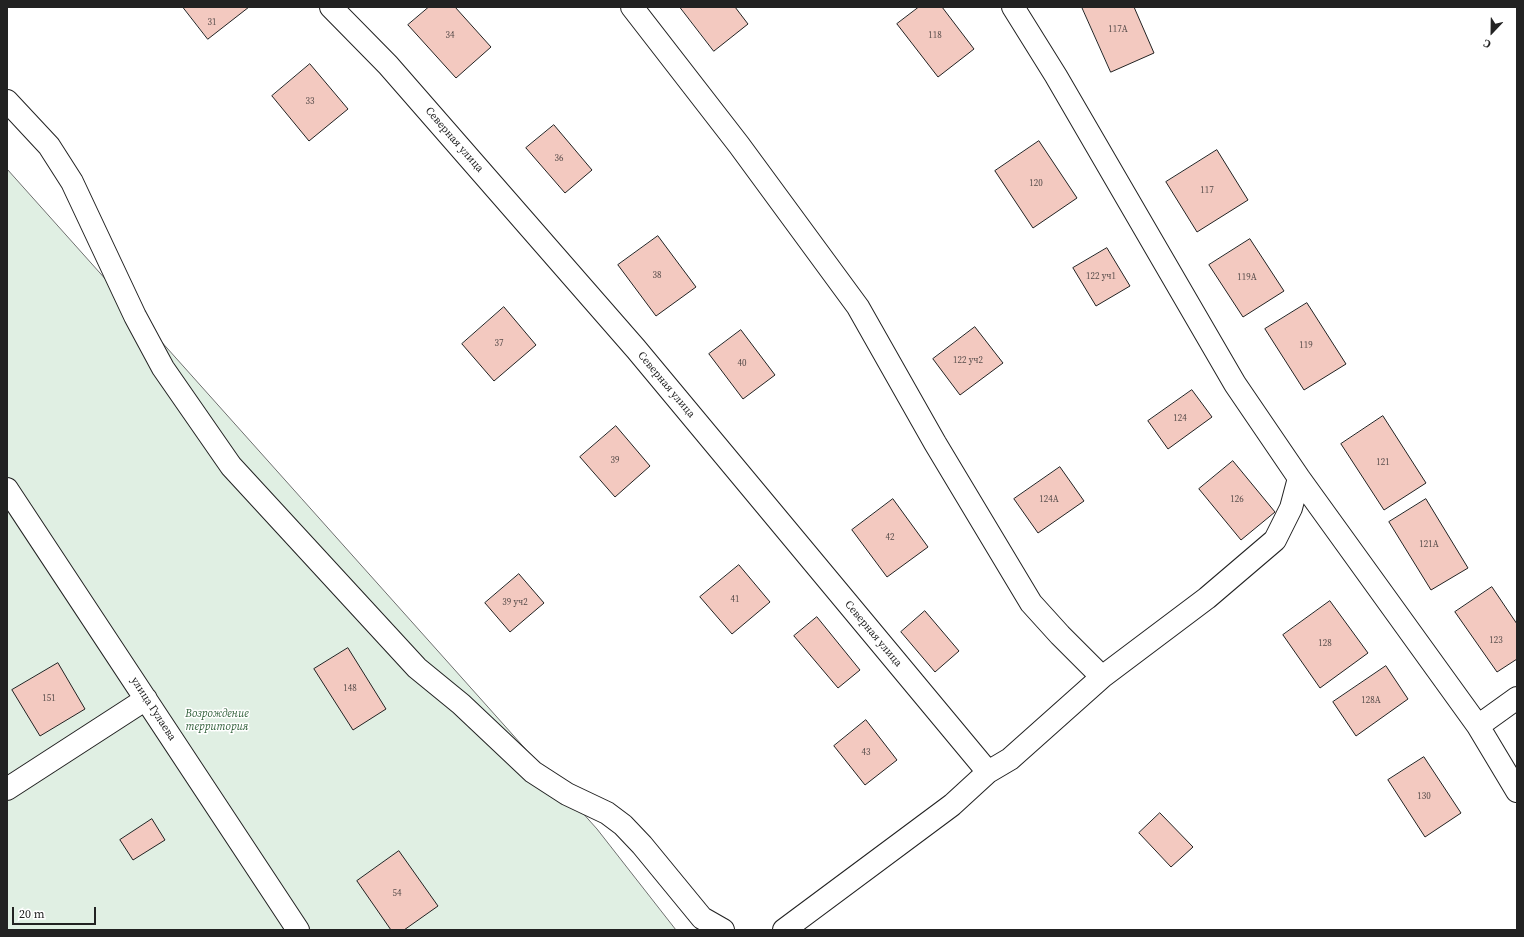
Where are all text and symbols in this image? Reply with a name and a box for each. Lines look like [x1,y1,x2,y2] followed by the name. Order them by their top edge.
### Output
[1472,12,1512,52] north arrow
[208,18,216,28] house number: 31
[1108,25,1128,35] house number: 117А
[446,31,454,41] house number: 34
[928,31,942,41] house number: 118
[1481,35,1493,52] text: С
[306,97,314,107] house number: 33
[422,105,486,175] street label: Северная улица
[555,154,563,164] house number: 36
[1029,179,1043,189] house number: 120
[1200,186,1214,196] house number: 117
[653,271,661,281] house number: 38
[1086,272,1116,282] house number: 122 уч1
[1237,273,1257,283] house number: 119А
[495,339,503,349] house number: 37
[1299,341,1313,351] house number: 119
[635,349,697,421] street label: Северная улица
[953,356,983,366] house number: 122 уч2
[738,359,746,369] house number: 40
[1173,414,1187,424] house number: 124
[611,456,619,466] house number: 39
[1376,458,1390,468] house number: 121
[1039,495,1059,505] house number: 124А
[1230,495,1244,505] house number: 126
[886,533,894,543] house number: 42
[1419,540,1439,550] house number: 121А
[731,595,739,605] house number: 41
[502,598,528,608] house number: 39 уч2
[842,598,904,670] street label: Северная улица
[1489,636,1503,646] house number: 123
[1318,639,1332,649] house number: 128
[128,675,178,743] street label: улица Гулаева
[343,684,357,694] house number: 148
[42,694,56,704] house number: 151
[1361,696,1381,706] house number: 128А
[185,707,249,733] park label: Возрождение территория
[862,748,870,758] house number: 43
[1417,792,1431,802] house number: 130
[393,889,401,899] house number: 54
[14,899,98,925] scale bar
[19,906,45,922] text: 20 m

